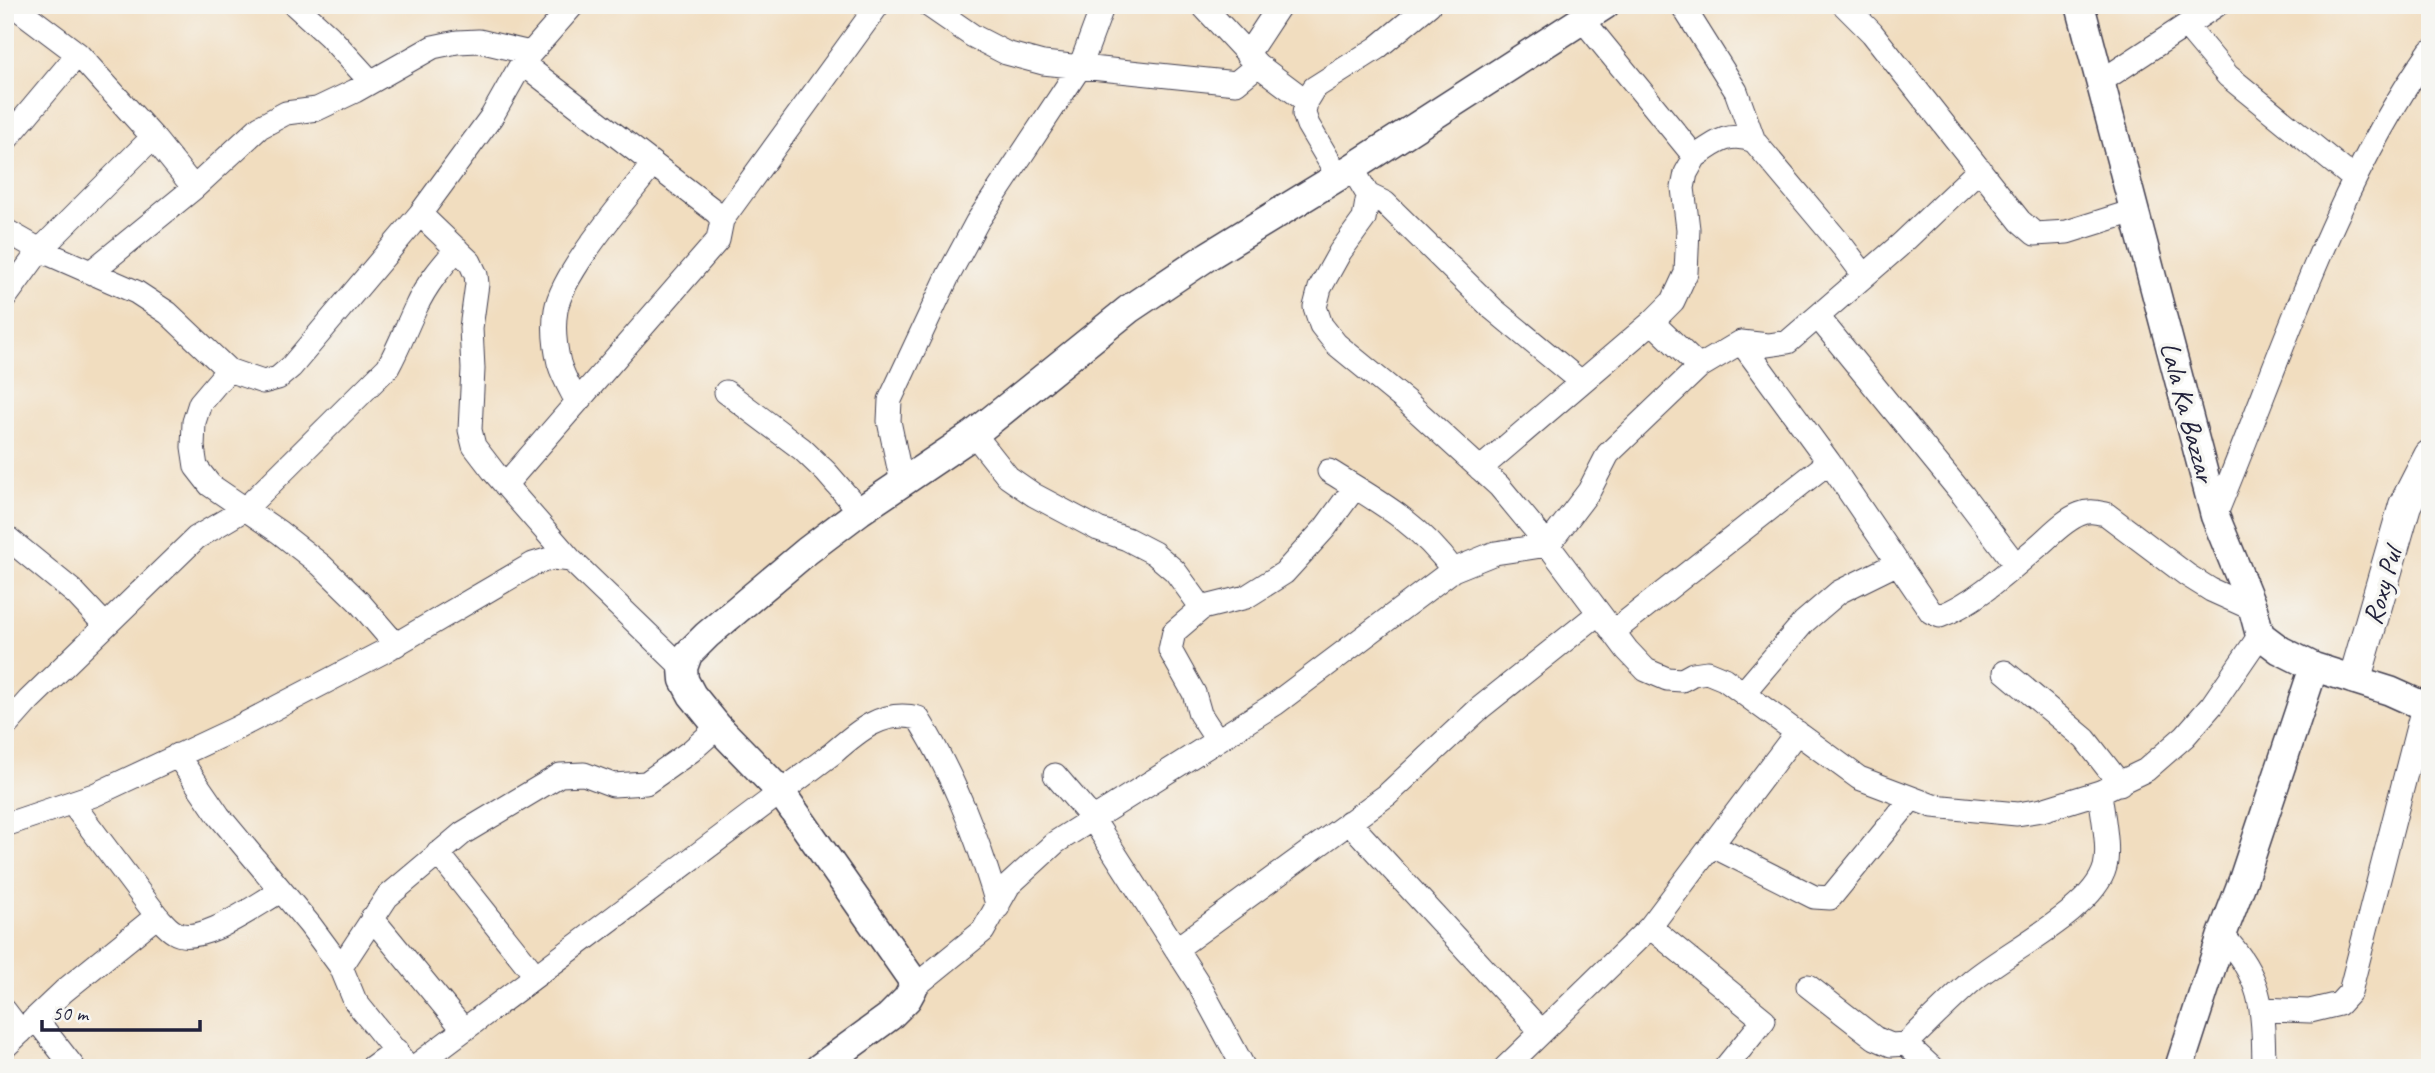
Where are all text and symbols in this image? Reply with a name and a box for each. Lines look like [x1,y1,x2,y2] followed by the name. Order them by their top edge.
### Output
[2153,338,2224,488] street label: Lala Ka Bazzar
[2354,538,2411,628] street label: Roxy Pul
[42,989,200,1033] scale bar
[52,1000,90,1026] text: 50 m

